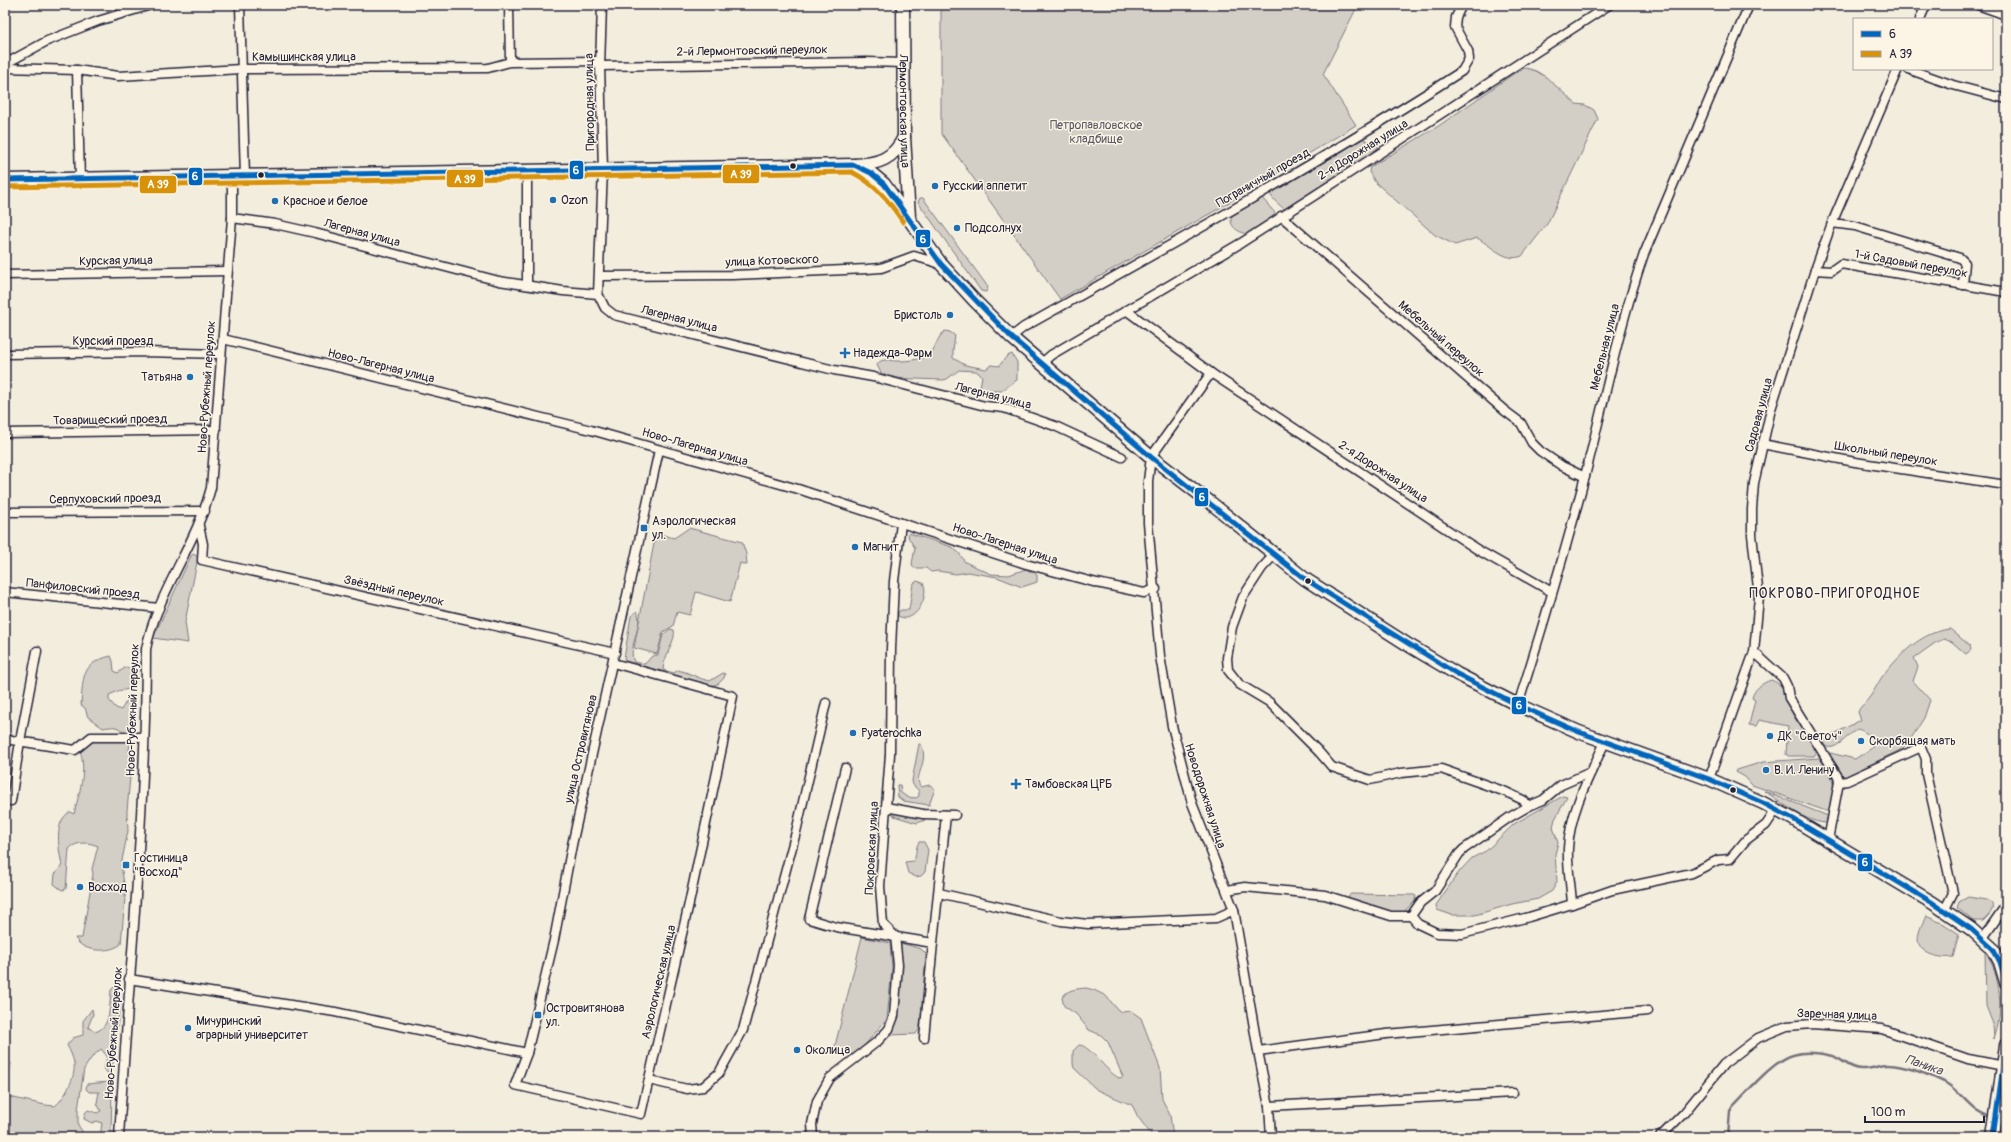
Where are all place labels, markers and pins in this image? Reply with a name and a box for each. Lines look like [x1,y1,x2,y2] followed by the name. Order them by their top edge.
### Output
[788,161,798,171] unlabelled marker
[256,170,266,180] unlabelled marker
[943,179,1027,194] place label: Русский аппетит
[930,181,940,191] marker: Русский аппетит
[561,193,588,208] place label: Ozon
[283,194,368,209] place label: Красное и белое
[548,195,558,205] marker: Ozon
[270,196,280,206] marker: Красное и белое
[965,221,1022,236] place label: Подсолнух
[952,223,962,233] marker: Подсолнух
[894,308,942,323] place label: Бристоль
[945,310,955,320] marker: Бристоль
[853,346,932,361] place label: Надежда-Фарм
[840,348,850,358] marker: Надежда-Фарм
[141,370,182,385] place label: Татьяна
[185,372,195,382] marker: Татьяна
[651,514,736,543] place label: Аэрологическая ул.
[639,523,649,533] marker: Аэрологическая ул.
[863,540,899,555] place label: Магнит
[850,542,860,552] marker: Магнит
[1303,576,1313,586] unlabelled marker
[861,726,922,741] place label: Pyaterochka
[848,728,858,738] marker: Pyaterochka
[1777,729,1842,744] place label: ДК "Светоч"
[1765,731,1775,741] marker: ДК "Светоч"
[1869,734,1956,749] place label: Скорбящая мать
[1856,736,1866,746] marker: Скорбящая мать
[1774,763,1834,778] place label: В. И. Ленину
[1761,765,1771,775] marker: В. И. Ленину
[1025,777,1112,792] place label: Тамбовская ЦРБ
[1010,778,1022,790] marker: Тамбовская ЦРБ
[1728,785,1738,795] unlabelled marker
[134,851,188,880] place label: Гостиница "Восход"
[121,860,131,870] marker: Гостиница "Восход"
[88,880,128,895] place label: Восход
[75,882,85,892] marker: Восход
[545,1001,625,1030] place label: Островитянова ул.
[533,1010,543,1020] marker: Островитянова ул.
[196,1014,308,1043] place label: Мичуринский аграрный университет
[183,1023,193,1033] marker: Мичуринский аграрный университет
[805,1043,850,1058] place label: Околица
[792,1045,802,1055] marker: Околица

